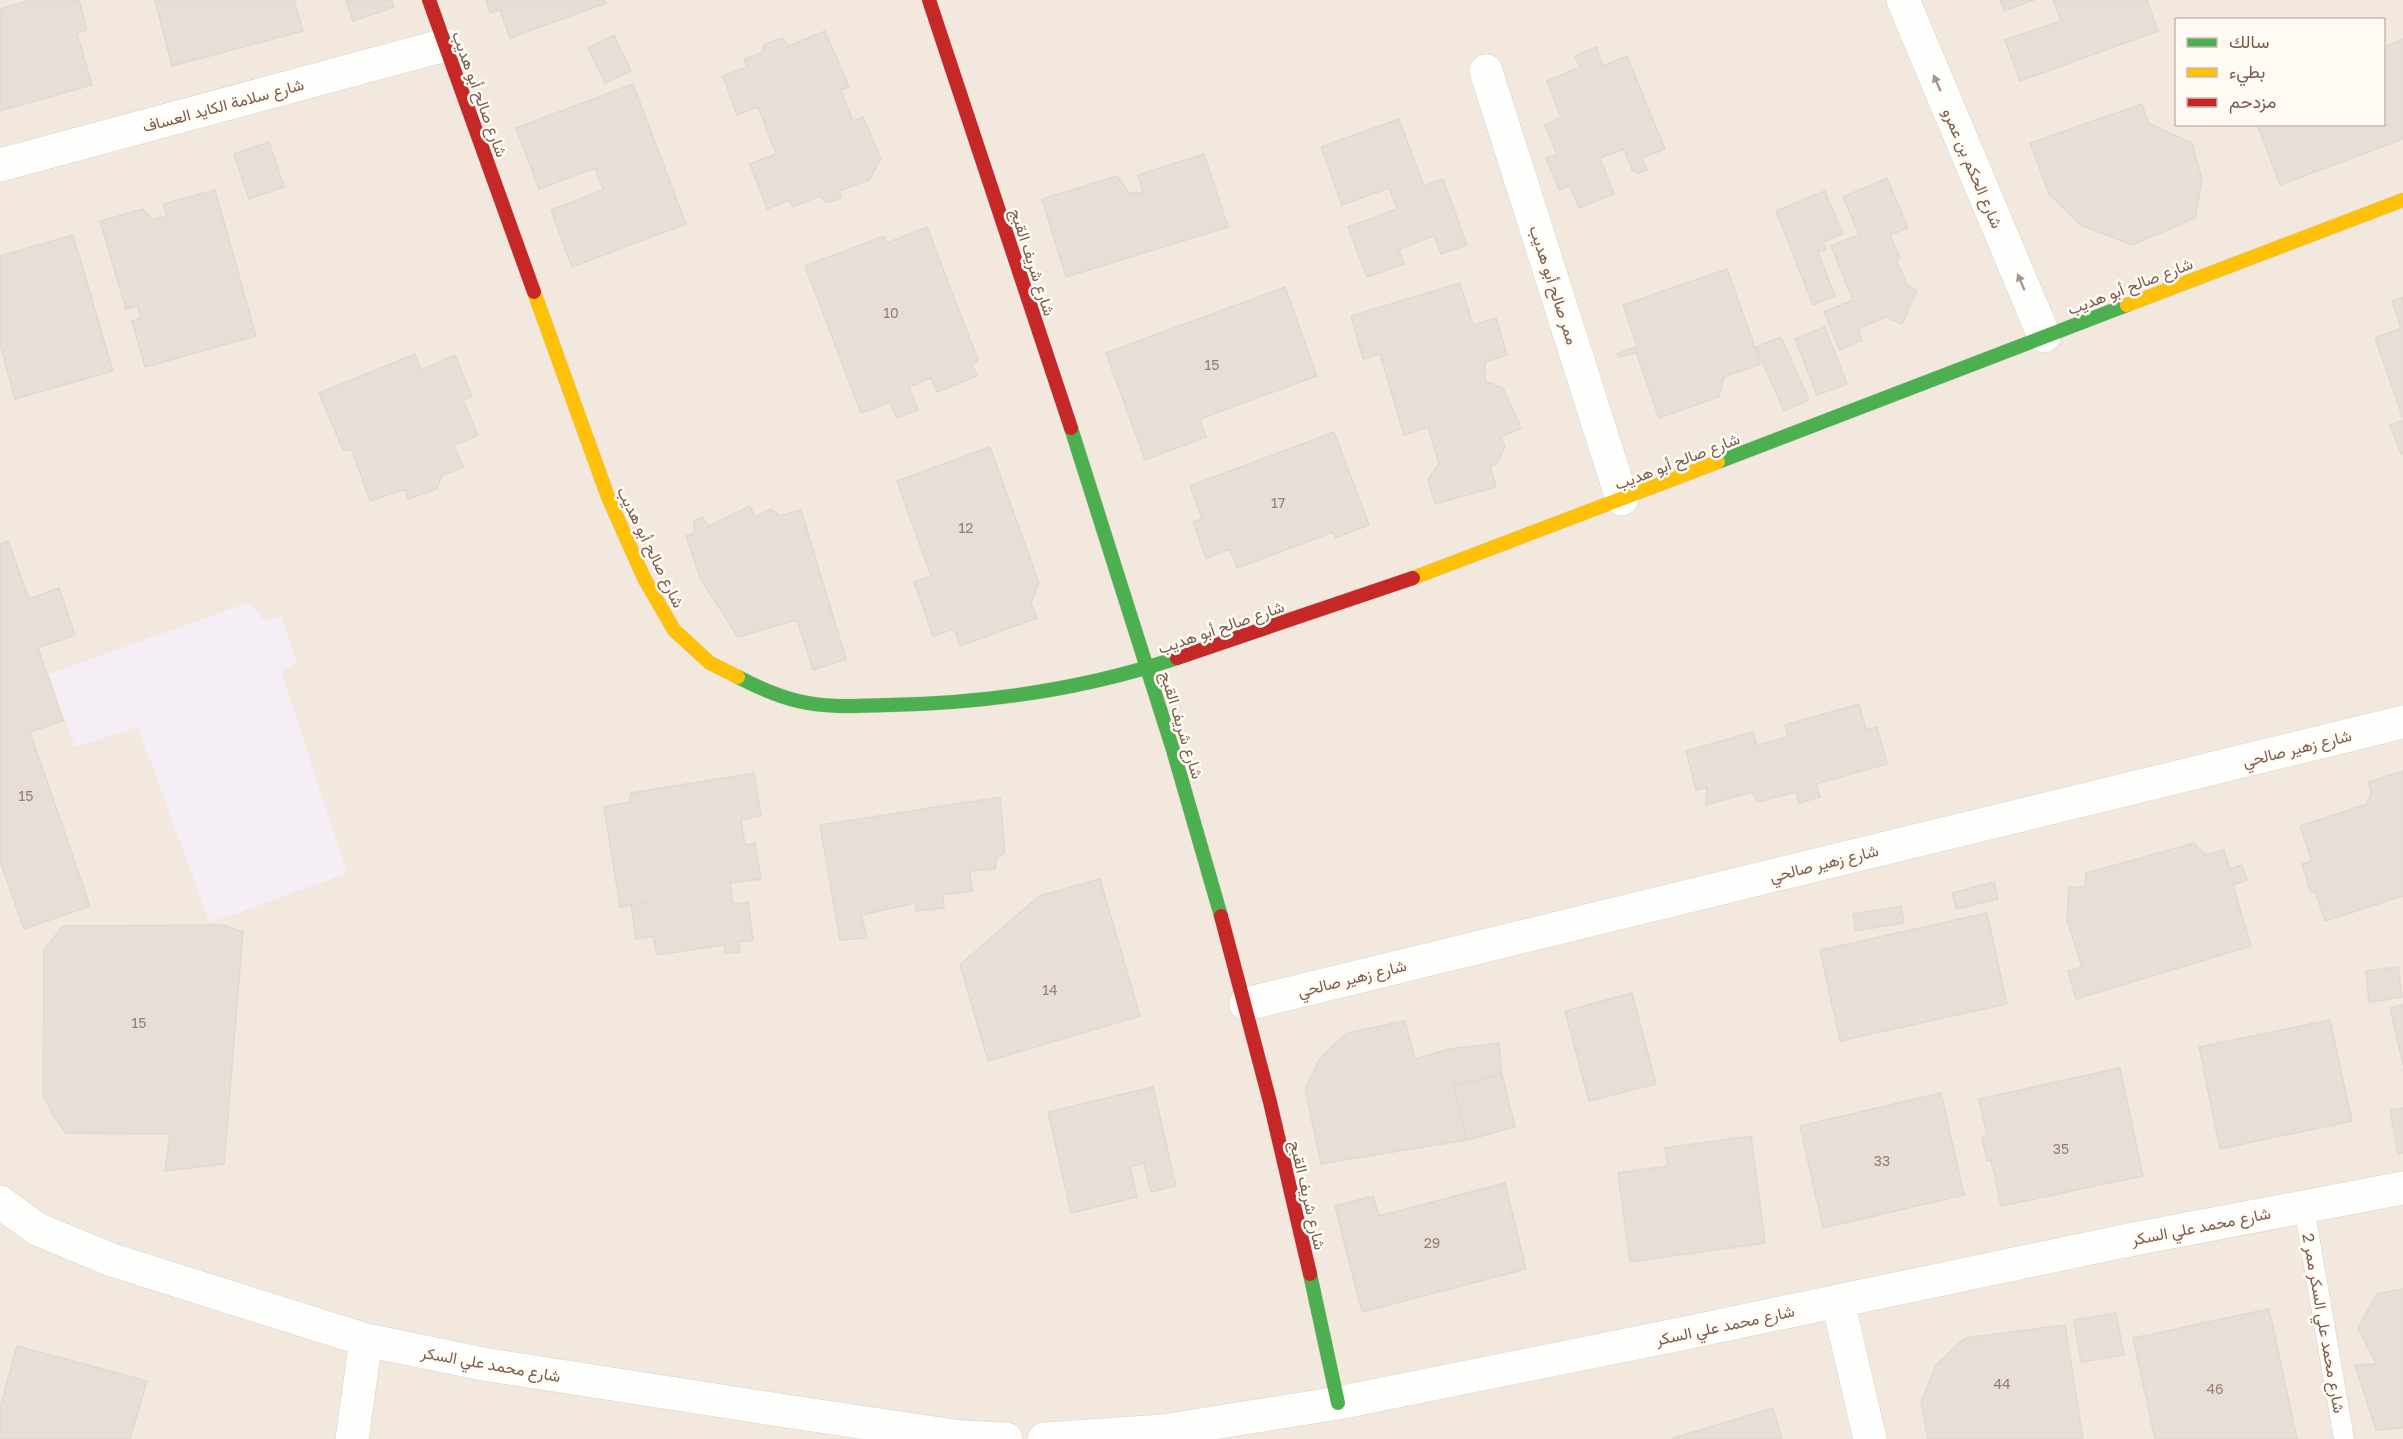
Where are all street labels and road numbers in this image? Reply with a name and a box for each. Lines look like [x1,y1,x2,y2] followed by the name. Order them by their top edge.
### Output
[446,28,512,160] street label: شارع صالح أبو هديب
[140,74,307,138] street label: شارع سلامة الكايد العساف
[1937,105,2007,232] street label: شارع الحكم بن عمرو
[1004,206,1060,319] street label: شارع شريف القبج
[1523,223,1583,348] street label: ممر صالح أبو هديب
[2065,253,2196,321] street label: شارع صالح أبو هديب
[1612,428,1743,496] street label: شارع صالح أبو هديب
[611,483,689,612] street label: شارع صالح أبو هديب
[1155,596,1288,660] street label: شارع صالح أبو هديب
[1154,669,1208,782] street label: شارع شريف القبج
[2240,725,2354,775] street label: شارع زهير صالحي
[1767,840,1881,890] street label: شارع زهير صالحي
[1295,955,1409,1005] street label: شارع زهير صالحي
[1284,1138,1330,1252] street label: شارع شريف القبج
[2129,1203,2273,1253] street label: شارع محمد علي السكر
[2294,1231,2350,1415] street label: شارع محمد علي السكر ممر 2
[1653,1301,1797,1354] street label: شارع محمد علي السكر
[418,1342,562,1390] street label: شارع محمد علي السكر

